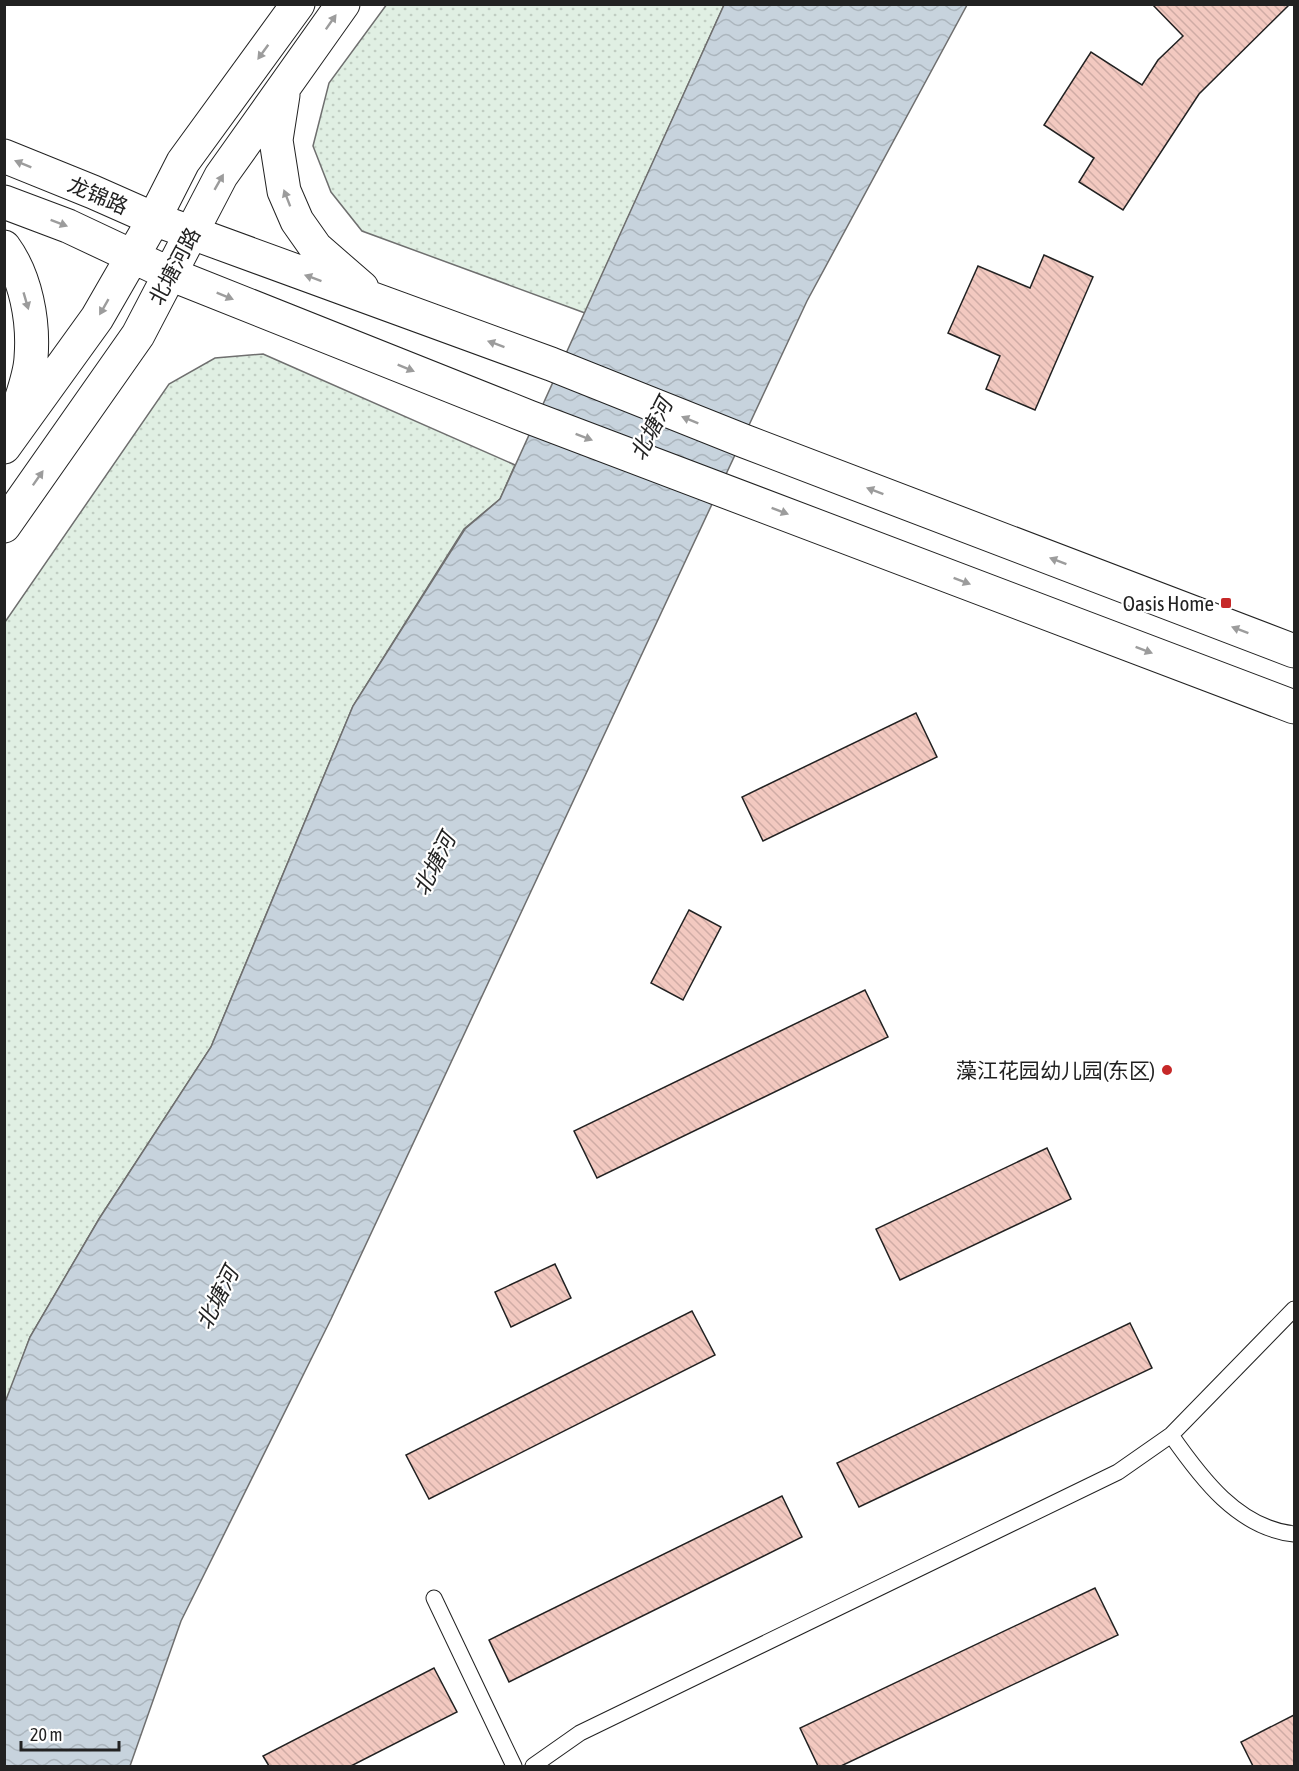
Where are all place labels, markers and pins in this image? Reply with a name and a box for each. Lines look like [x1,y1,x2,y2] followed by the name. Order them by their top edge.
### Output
[1123,591,1214,615] place label: Oasis Home
[1219,596,1233,610] marker: Oasis Home
[956,1058,1155,1082] place label: 藻江花园幼儿园(东区)
[1160,1063,1174,1077] marker: 藻江花园幼儿园(东区)

